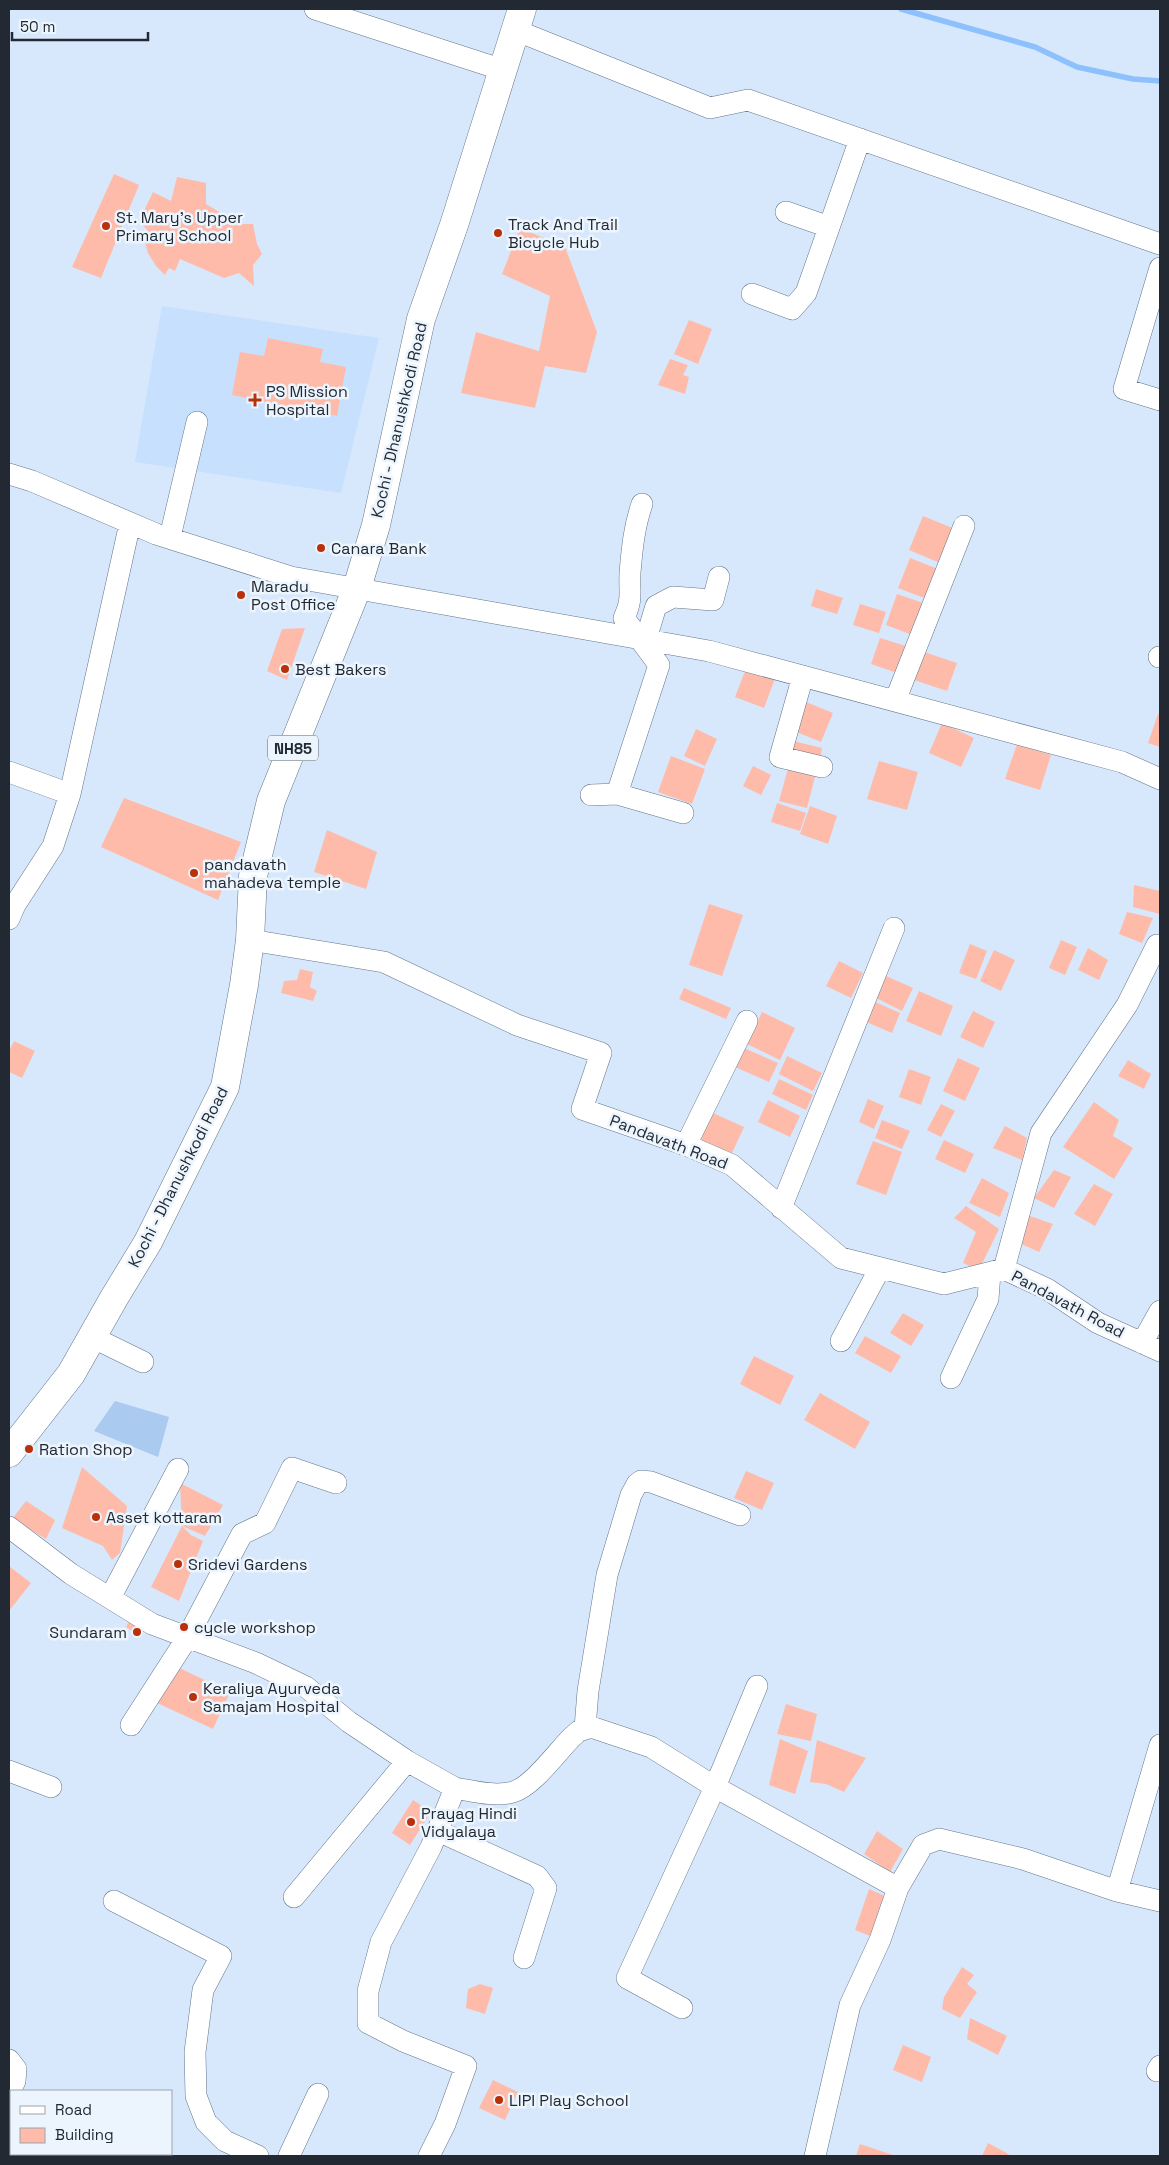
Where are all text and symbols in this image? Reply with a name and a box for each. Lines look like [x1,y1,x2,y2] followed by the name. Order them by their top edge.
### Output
[12,10,149,42] scale bar
[20,17,55,36] text: 50 m
[116,207,243,246] place label: St. Mary's Upper Primary School
[508,214,618,253] place label: Track And Trail Bicycle Hub
[100,220,112,232] marker: St. Mary's Upper Primary School
[492,227,504,239] marker: Track And Trail Bicycle Hub
[366,320,432,520] street label: Kochi - Dhanushkodi Road
[266,381,348,420] place label: PS Mission Hospital
[248,393,262,407] marker: PS Mission Hospital
[331,538,427,559] place label: Canara Bank
[315,542,327,554] marker: Canara Bank
[251,576,335,615] place label: Maradu Post Office
[235,589,247,601] marker: Maradu Post Office
[295,659,387,680] place label: Best Bakers
[279,663,291,675] marker: Best Bakers
[268,736,318,760] road number: NH85
[204,854,341,893] place label: pandavath mahadeva temple
[188,867,200,879] marker: pandavath mahadeva temple
[123,1083,233,1271] street label: Kochi - Dhanushkodi Road
[607,1110,731,1174] street label: Pandavath Road
[1008,1265,1128,1343] street label: Pandavath Road
[39,1439,133,1460] place label: Ration Shop
[23,1443,35,1455] marker: Ration Shop
[106,1507,222,1528] place label: Asset kottaram
[90,1511,102,1523] marker: Asset kottaram
[188,1554,307,1575] place label: Sridevi Gardens
[172,1558,184,1570] marker: Sridevi Gardens
[194,1617,316,1638] place label: cycle workshop
[178,1621,190,1633] marker: cycle workshop
[49,1622,127,1643] place label: Sundaram
[131,1626,143,1638] marker: Sundaram
[203,1678,341,1717] place label: Keraliya Ayurveda Samajam Hospital
[187,1691,199,1703] marker: Keraliya Ayurveda Samajam Hospital
[421,1803,517,1842] place label: Prayag Hindi Vidyalaya
[405,1816,417,1828] marker: Prayag Hindi Vidyalaya
[10,2090,172,2155] legend
[509,2090,629,2111] place label: LIPI Play School
[493,2094,505,2106] marker: LIPI Play School
[55,2100,92,2119] text: Road
[55,2125,114,2144] text: Building

